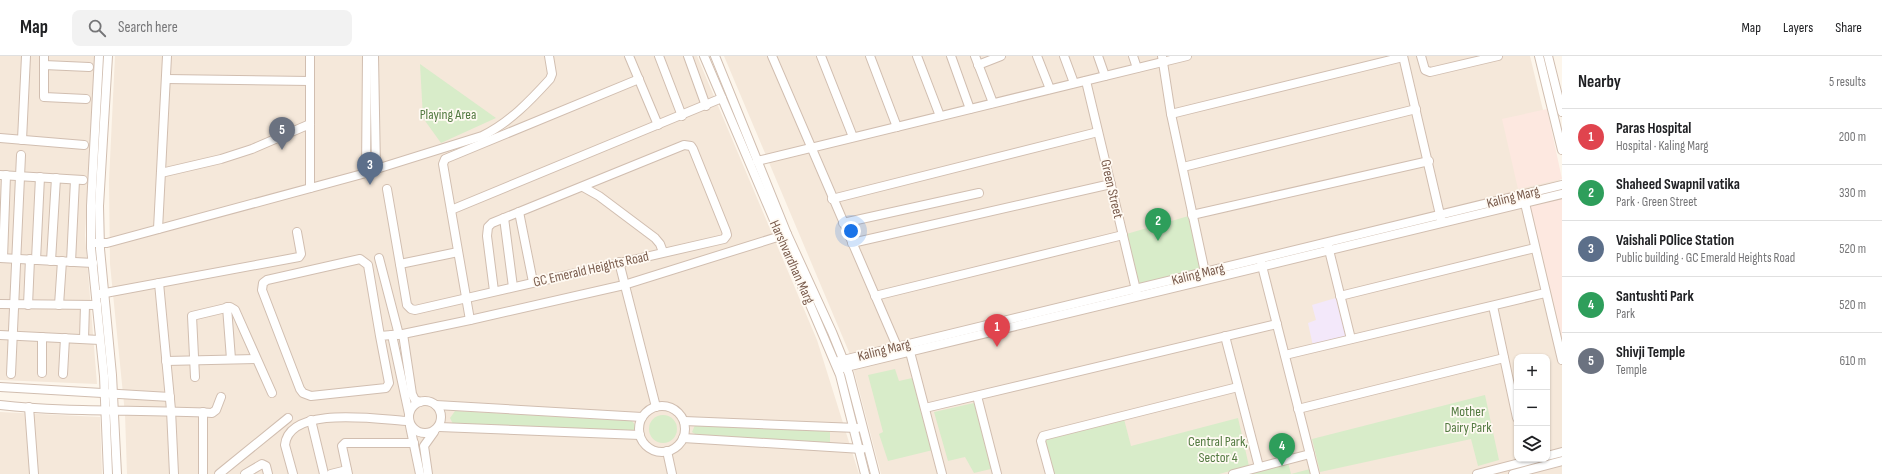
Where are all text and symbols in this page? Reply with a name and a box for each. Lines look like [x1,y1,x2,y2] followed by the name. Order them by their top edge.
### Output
[72,10,352,46] search box
[20,16,48,39] text: Map
[86,17,108,39] icon: search
[118,18,178,37] text: Search here
[1741,19,1761,36] text: Map
[1783,19,1813,36] text: Layers
[1835,19,1862,36] text: Share
[1578,72,1621,92] text: Nearby
[1829,74,1866,90] text: 5 results
[420,106,476,123] park label: Playing Area
[269,117,295,150] pin: 5
[1616,119,1691,138] text: Paras Hospital
[1588,129,1594,145] text: 1
[1839,129,1866,145] text: 200 m
[1616,138,1709,154] text: Hospital · Kaling Marg
[357,152,383,185] pin: 3
[1097,158,1127,220] street label: Green Street
[1616,175,1740,194] text: Shaheed Swapnil vatika
[1485,182,1542,212] street label: Kaling Marg
[1588,185,1594,201] text: 2
[1839,185,1866,201] text: 330 m
[1616,194,1697,210] text: Park · Green Street
[1145,208,1171,241] pin: 2
[766,217,818,307] street label: Harshvardhan Marg
[841,221,861,241] your location
[1616,231,1734,250] text: Vaishali POlice Station
[1588,241,1594,257] text: 3
[1839,241,1866,257] text: 520 m
[532,247,651,291] street label: GC Emerald Heights Road
[1616,250,1795,266] text: Public building · GC Emerald Heights Road
[1170,259,1227,289] street label: Kaling Marg
[1616,287,1694,306] text: Santushti Park
[1588,297,1594,313] text: 4
[1839,297,1866,313] text: 520 m
[1616,306,1635,322] text: Park
[984,314,1010,347] pin: 1
[856,335,913,365] street label: Kaling Marg
[1616,343,1685,362] text: Shivji Temple
[1588,353,1594,369] text: 5
[1840,353,1866,369] text: 610 m
[1514,354,1550,462] map controls
[1514,354,1550,390] button: +
[1616,362,1647,378] text: Temple
[1514,390,1550,426] button: −
[1444,403,1492,436] park label: Mother Dairy Park
[1514,426,1550,462] button: layers
[1188,433,1248,466] park label: Central Park, Sector 4
[1269,433,1295,466] pin: 4

